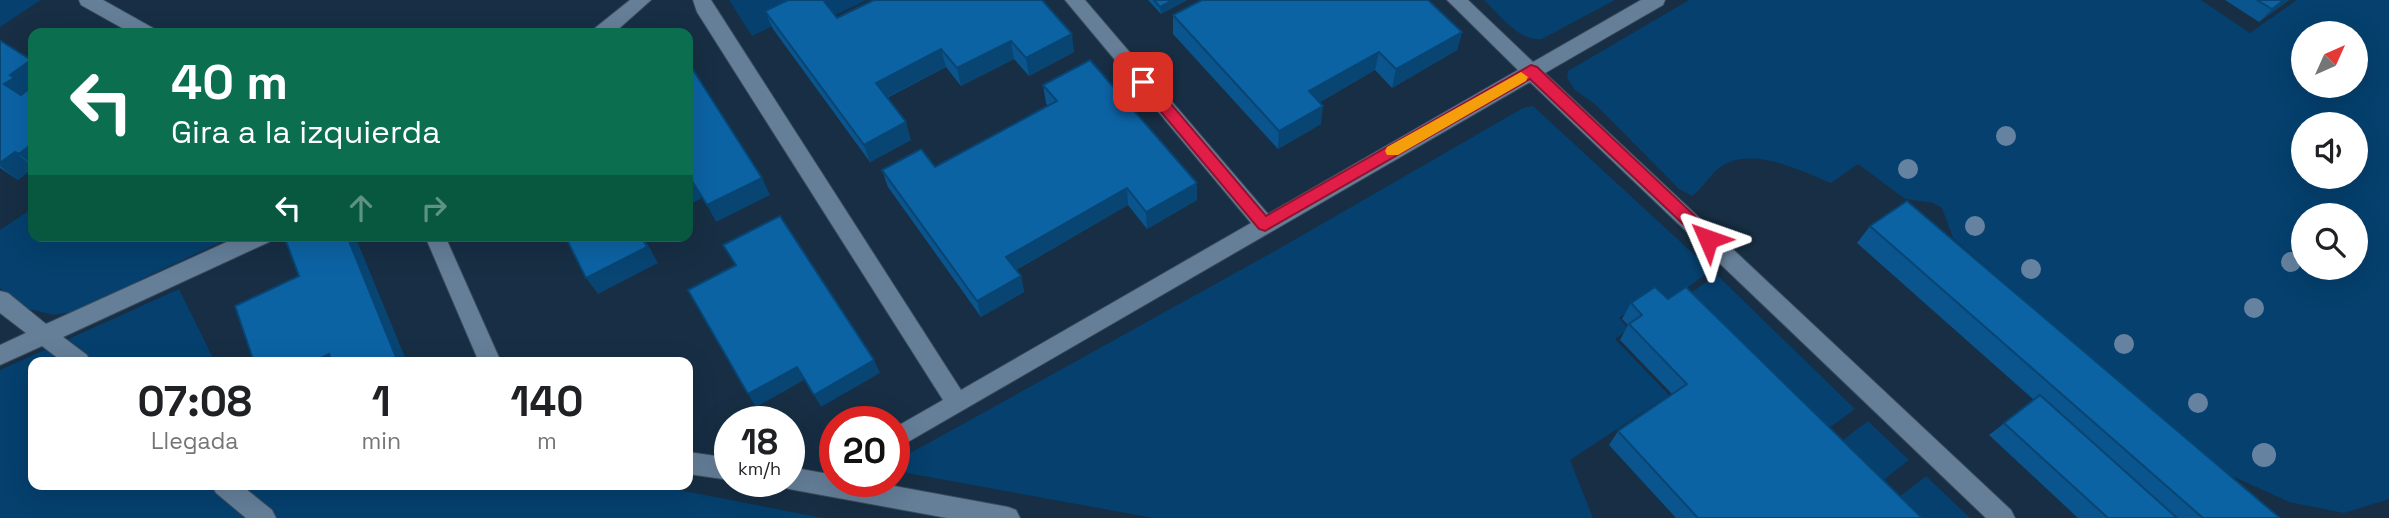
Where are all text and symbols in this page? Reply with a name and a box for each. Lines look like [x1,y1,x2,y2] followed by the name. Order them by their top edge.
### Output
[2291,21,2368,98] north arrow
[2291,21,2368,280] map controls
[171,51,288,113] text: 40 m
[1113,52,1173,112] pin
[56,56,147,147] icon: left
[1124,63,1162,101] icon: arrive
[171,112,441,152] text: Gira a la izquierda
[2291,112,2368,189] button: sound
[269,189,307,227] icon: left
[342,189,380,227] icon: ahead
[415,189,453,227] icon: right
[1671,202,1745,276] position arrow
[2291,203,2368,280] button: search
[137,375,252,428] text: 07:08
[372,375,391,428] text: 1
[511,375,583,428] text: 140
[819,406,910,497] speed limit sign: 20
[741,420,778,464] text: 18
[151,426,239,456] text: Llegada
[362,426,401,456] text: min
[537,426,557,456] text: m
[738,457,781,480] text: km/h

